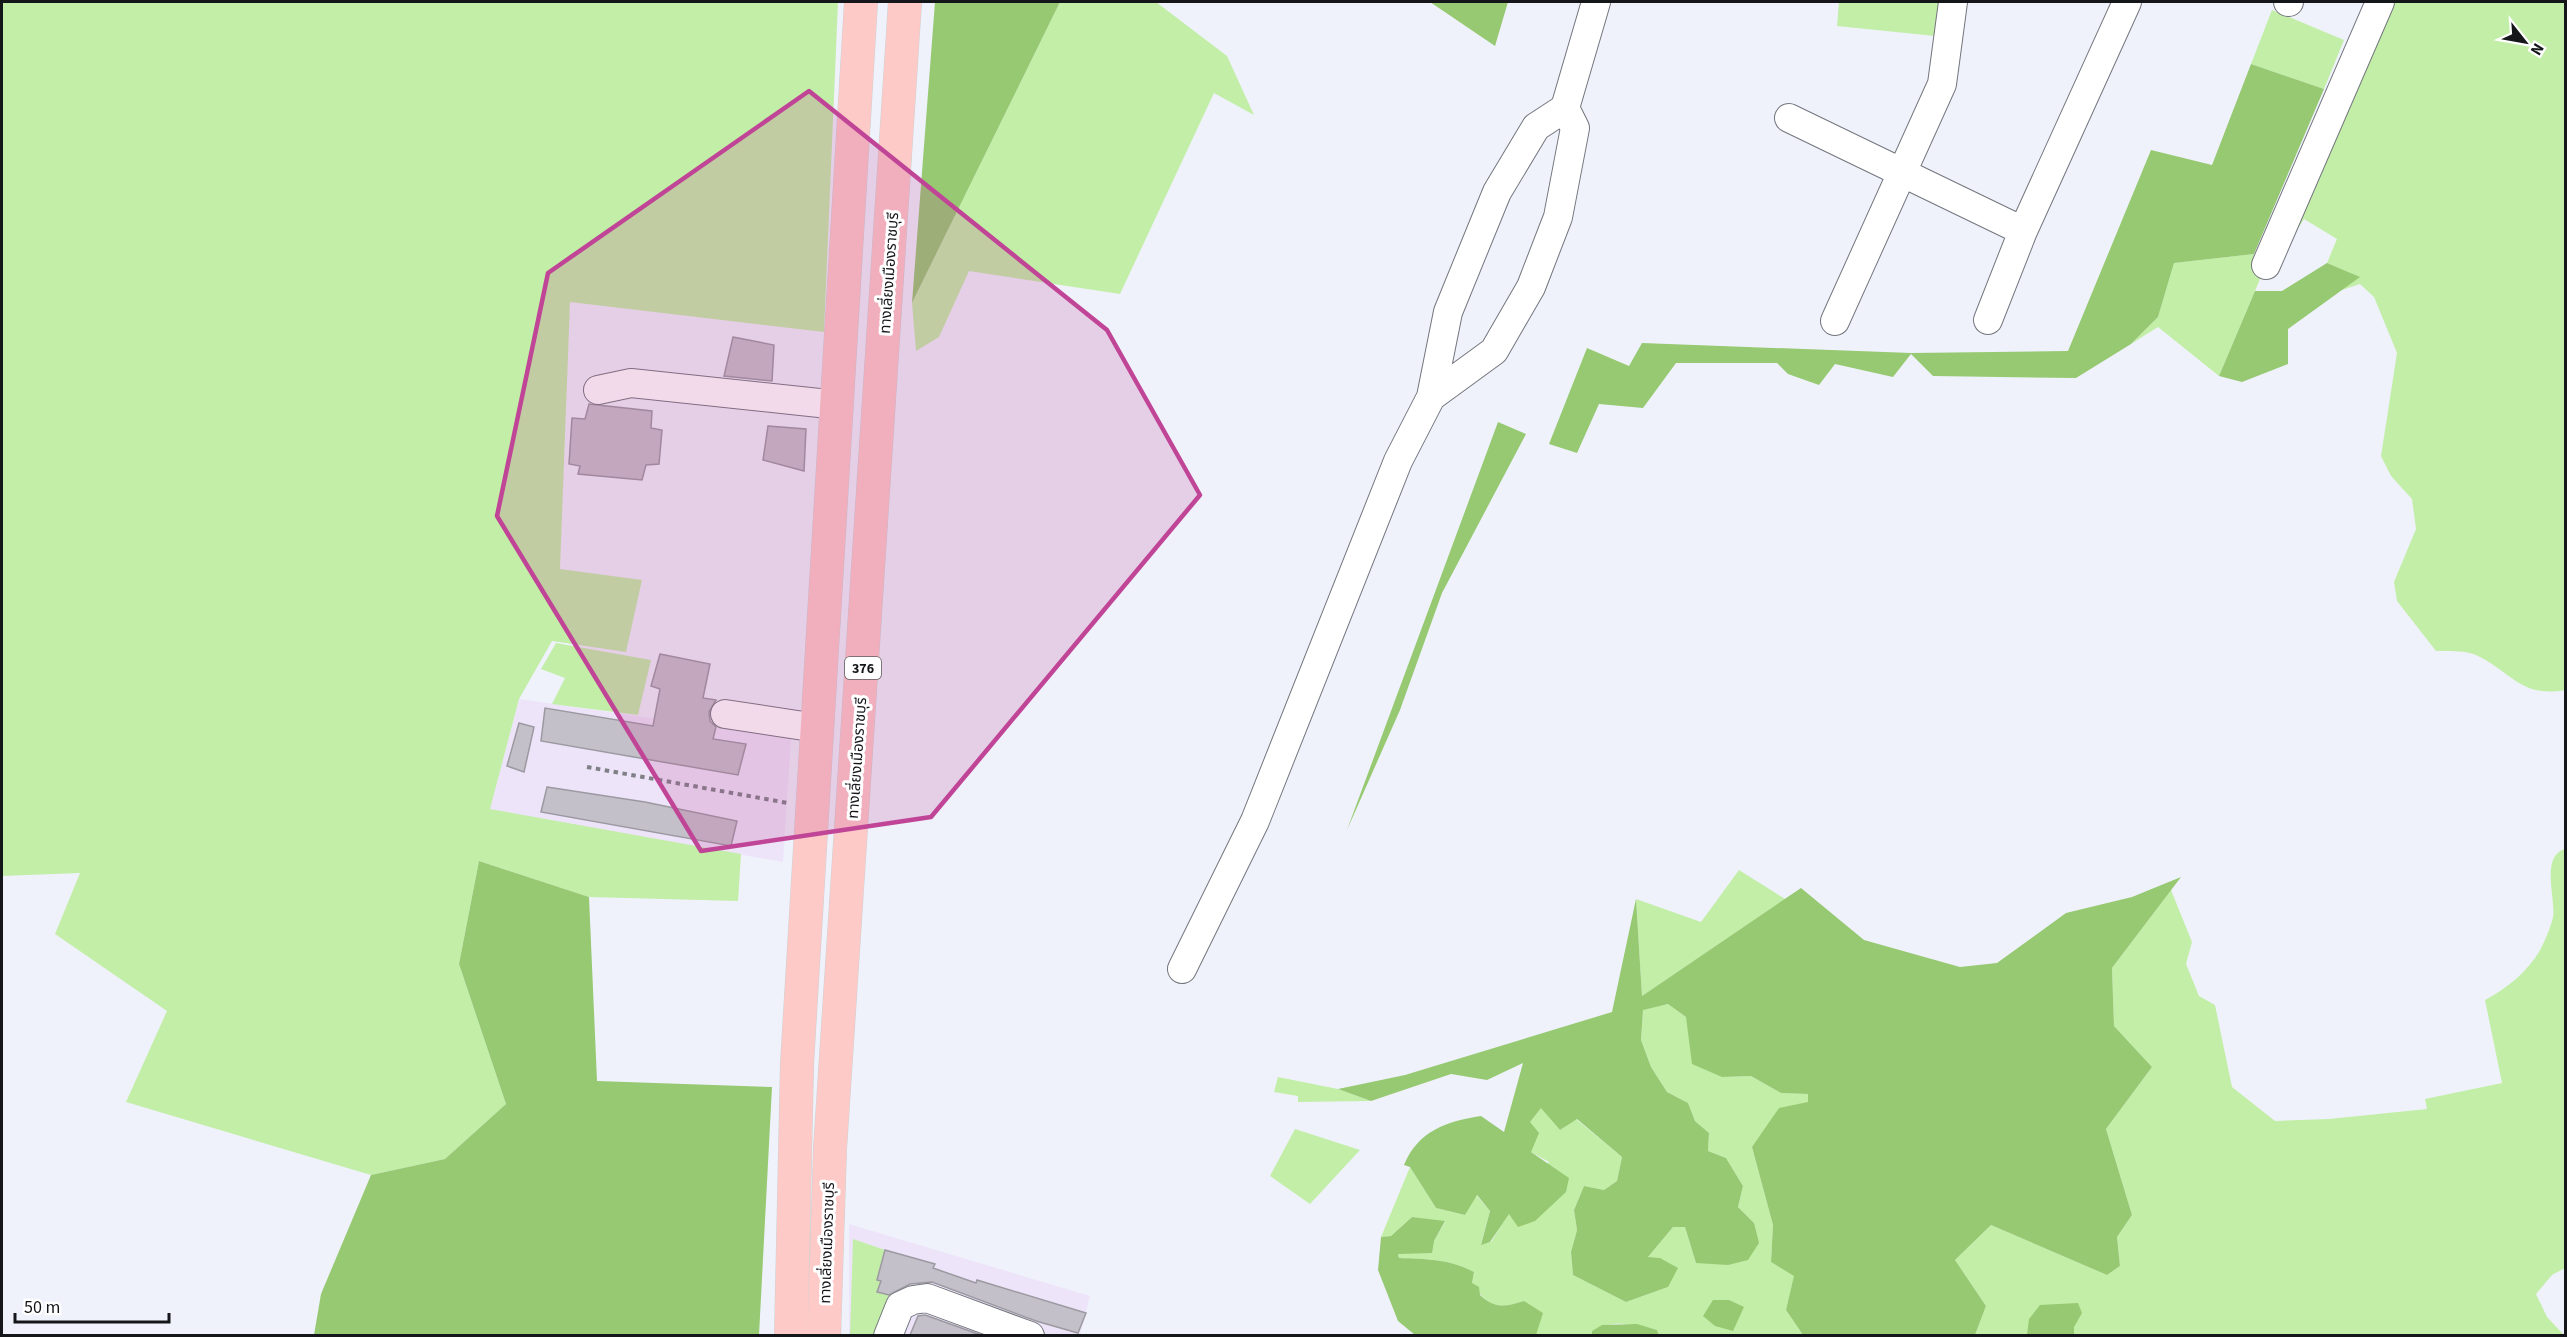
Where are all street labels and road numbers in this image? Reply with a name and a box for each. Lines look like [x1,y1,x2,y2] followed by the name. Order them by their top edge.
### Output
[874,212,904,334] street label: ทางเลี่ยงเมืองราชบุรี
[845,657,881,679] road number: 376
[842,697,872,819] street label: ทางเลี่ยงเมืองราชบุรี
[814,1182,840,1304] street label: ทางเลี่ยงเมืองราชบุรี

